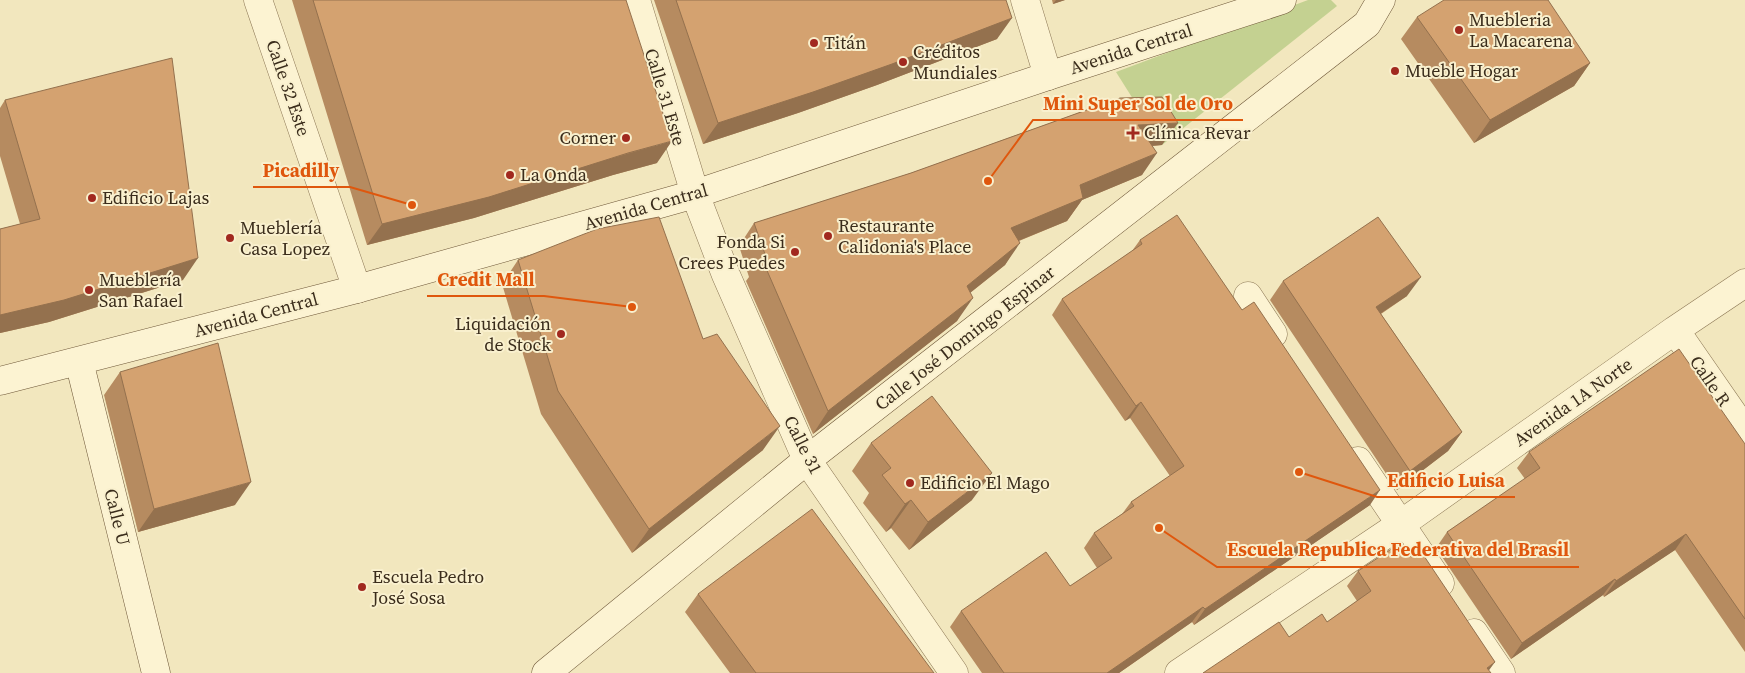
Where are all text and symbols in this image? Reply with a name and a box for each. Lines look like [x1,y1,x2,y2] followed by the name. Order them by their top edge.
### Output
[1469,7,1573,53] place label: Muebleria La Macarena
[1066,17,1195,80] street label: Avenida Central
[1453,24,1465,36] marker: Muebleria La Macarena
[824,30,866,55] place label: Titán
[260,36,317,139] street label: Calle 32 Este
[808,37,820,49] marker: Titán
[913,39,998,85] place label: Créditos Mundiales
[639,45,692,149] street label: Calle 31 Este
[897,56,909,68] marker: Créditos Mundiales
[1405,58,1519,83] place label: Mueble Hogar
[1389,65,1401,77] marker: Mueble Hogar
[1033,86,1243,120] callout: Mini Super Sol de Oro
[1043,90,1233,116] text: Mini Super Sol de Oro
[1144,120,1251,145] place label: Clínica Revar
[559,125,616,150] place label: Corner
[1126,126,1140,140] marker: Clínica Revar
[620,132,632,144] marker: Corner
[253,153,350,187] callout: Picadilly
[263,157,340,183] text: Picadilly
[520,162,588,187] place label: La Onda
[504,169,516,181] marker: La Onda
[581,177,711,236] street label: Avenida Central
[102,185,210,210] place label: Edificio Lajas
[86,192,98,204] marker: Edificio Lajas
[838,213,971,259] place label: Restaurante Calidonia's Place
[240,215,330,261] place label: Mueblería Casa Lopez
[679,229,785,275] place label: Fonda Si Crees Puedes
[822,230,834,242] marker: Restaurante Calidonia's Place
[224,232,236,244] marker: Mueblería Casa Lopez
[789,246,801,258] marker: Fonda Si Crees Puedes
[869,259,1060,416] street label: Calle José Domingo Espinar
[427,262,544,296] callout: Credit Mall
[437,266,535,292] text: Credit Mall
[99,267,183,313] place label: Mueblería San Rafael
[83,284,95,296] marker: Mueblería San Rafael
[191,286,321,343] street label: Avenida Central
[455,311,551,357] place label: Liquidación de Stock
[555,328,567,340] marker: Liquidación de Stock
[1684,350,1737,411] street label: Calle R
[1508,351,1637,452] street label: Avenida 1A Norte
[778,411,829,478] street label: Calle 31
[1377,463,1515,497] callout: Edificio Luisa
[1387,467,1506,493] text: Edificio Luisa
[920,470,1050,495] place label: Edificio El Mago
[904,477,916,489] marker: Edificio El Mago
[98,486,137,548] street label: Calle U
[1217,533,1579,567] callout: Escuela Republica Federativa del Brasil
[1227,536,1569,562] text: Escuela Republica Federativa del Brasil
[371,564,484,610] place label: Escuela Pedro José Sosa
[356,581,368,593] marker: Escuela Pedro José Sosa

